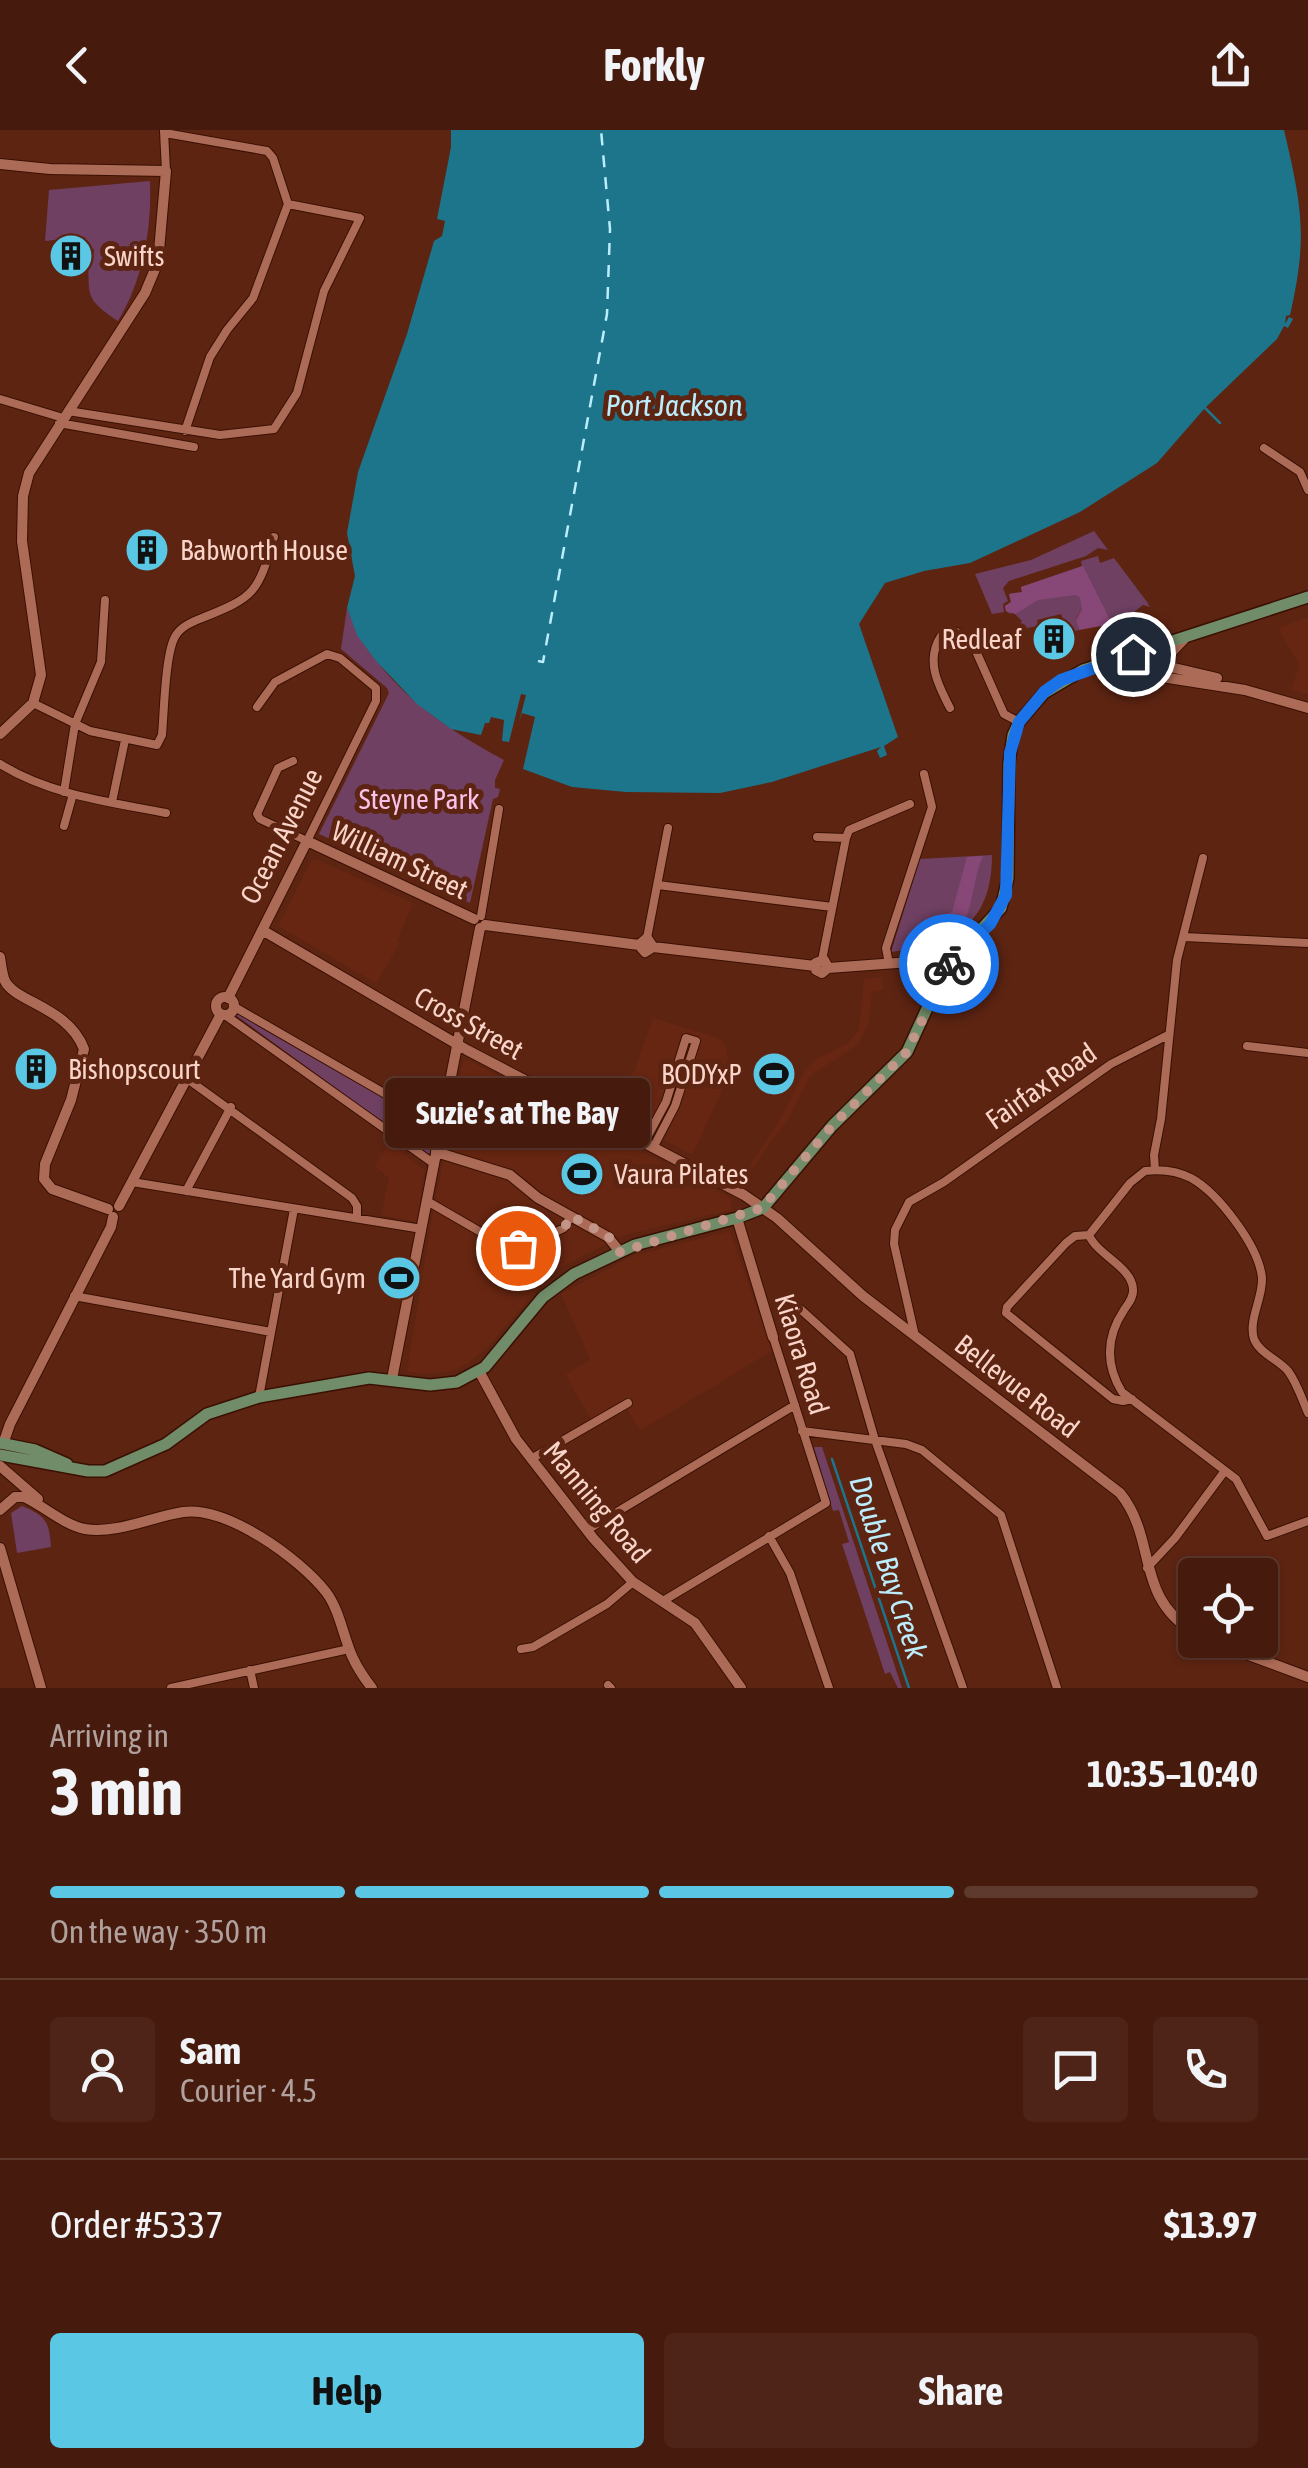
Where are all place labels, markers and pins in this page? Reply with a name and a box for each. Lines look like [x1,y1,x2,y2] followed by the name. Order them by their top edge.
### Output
[48,233,94,279] building icon: Swifts
[104,240,164,272] place label: Swifts
[124,527,170,573] building icon: Babworth House
[180,534,348,566] place label: Babworth House
[1091,612,1176,697] pin
[1031,616,1077,662] building icon: Redleaf
[942,623,1022,655] place label: Redleaf
[13,1046,59,1092] building icon: Bishopscourt
[751,1051,797,1097] sports icon: BODYxP
[68,1053,201,1085] place label: Bishopscourt
[661,1058,742,1090] place label: BODYxP
[386,1078,650,1148] callout: Suzie’s at The Bay
[559,1151,605,1197] sports icon: Vaura Pilates
[614,1158,748,1190] place label: Vaura Pilates
[476,1206,561,1291] pin
[376,1255,422,1301] sports icon: The Yard Gym
[228,1262,366,1294] place label: The Yard Gym

